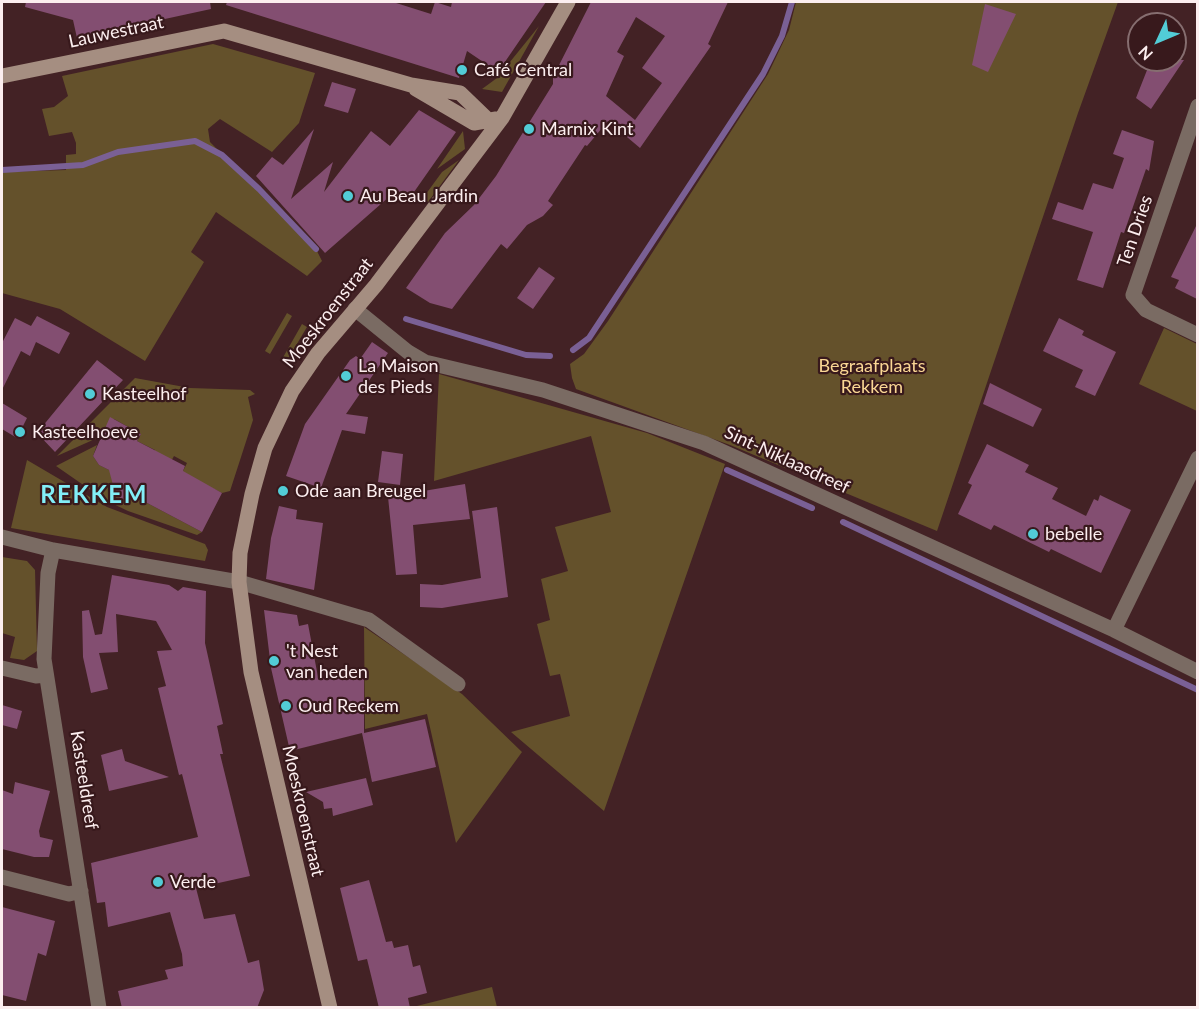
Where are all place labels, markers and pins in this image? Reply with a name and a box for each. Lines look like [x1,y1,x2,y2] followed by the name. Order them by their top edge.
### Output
[474,59,572,81] place label: Café Central
[455,63,469,77] marker: Café Central
[541,118,633,140] place label: Marnix Kint
[522,122,536,136] marker: Marnix Kint
[360,185,478,207] place label: Au Beau Jardin
[341,189,355,203] marker: Au Beau Jardin
[358,355,439,398] place label: La Maison des Pieds
[339,369,353,383] marker: La Maison des Pieds
[102,383,187,405] place label: Kasteelhof
[83,387,97,401] marker: Kasteelhof
[32,421,138,443] place label: Kasteelhoeve
[13,425,27,439] marker: Kasteelhoeve
[295,480,426,502] place label: Ode aan Breugel
[276,484,290,498] marker: Ode aan Breugel
[1045,523,1102,545] place label: bebelle
[1026,527,1040,541] marker: bebelle
[286,640,368,682] place label: 't Nest van heden
[267,654,281,668] marker: 't Nest van heden
[298,695,399,717] place label: Oud Reckem
[279,699,293,713] marker: Oud Reckem
[170,871,216,893] place label: Verde
[151,875,165,889] marker: Verde

